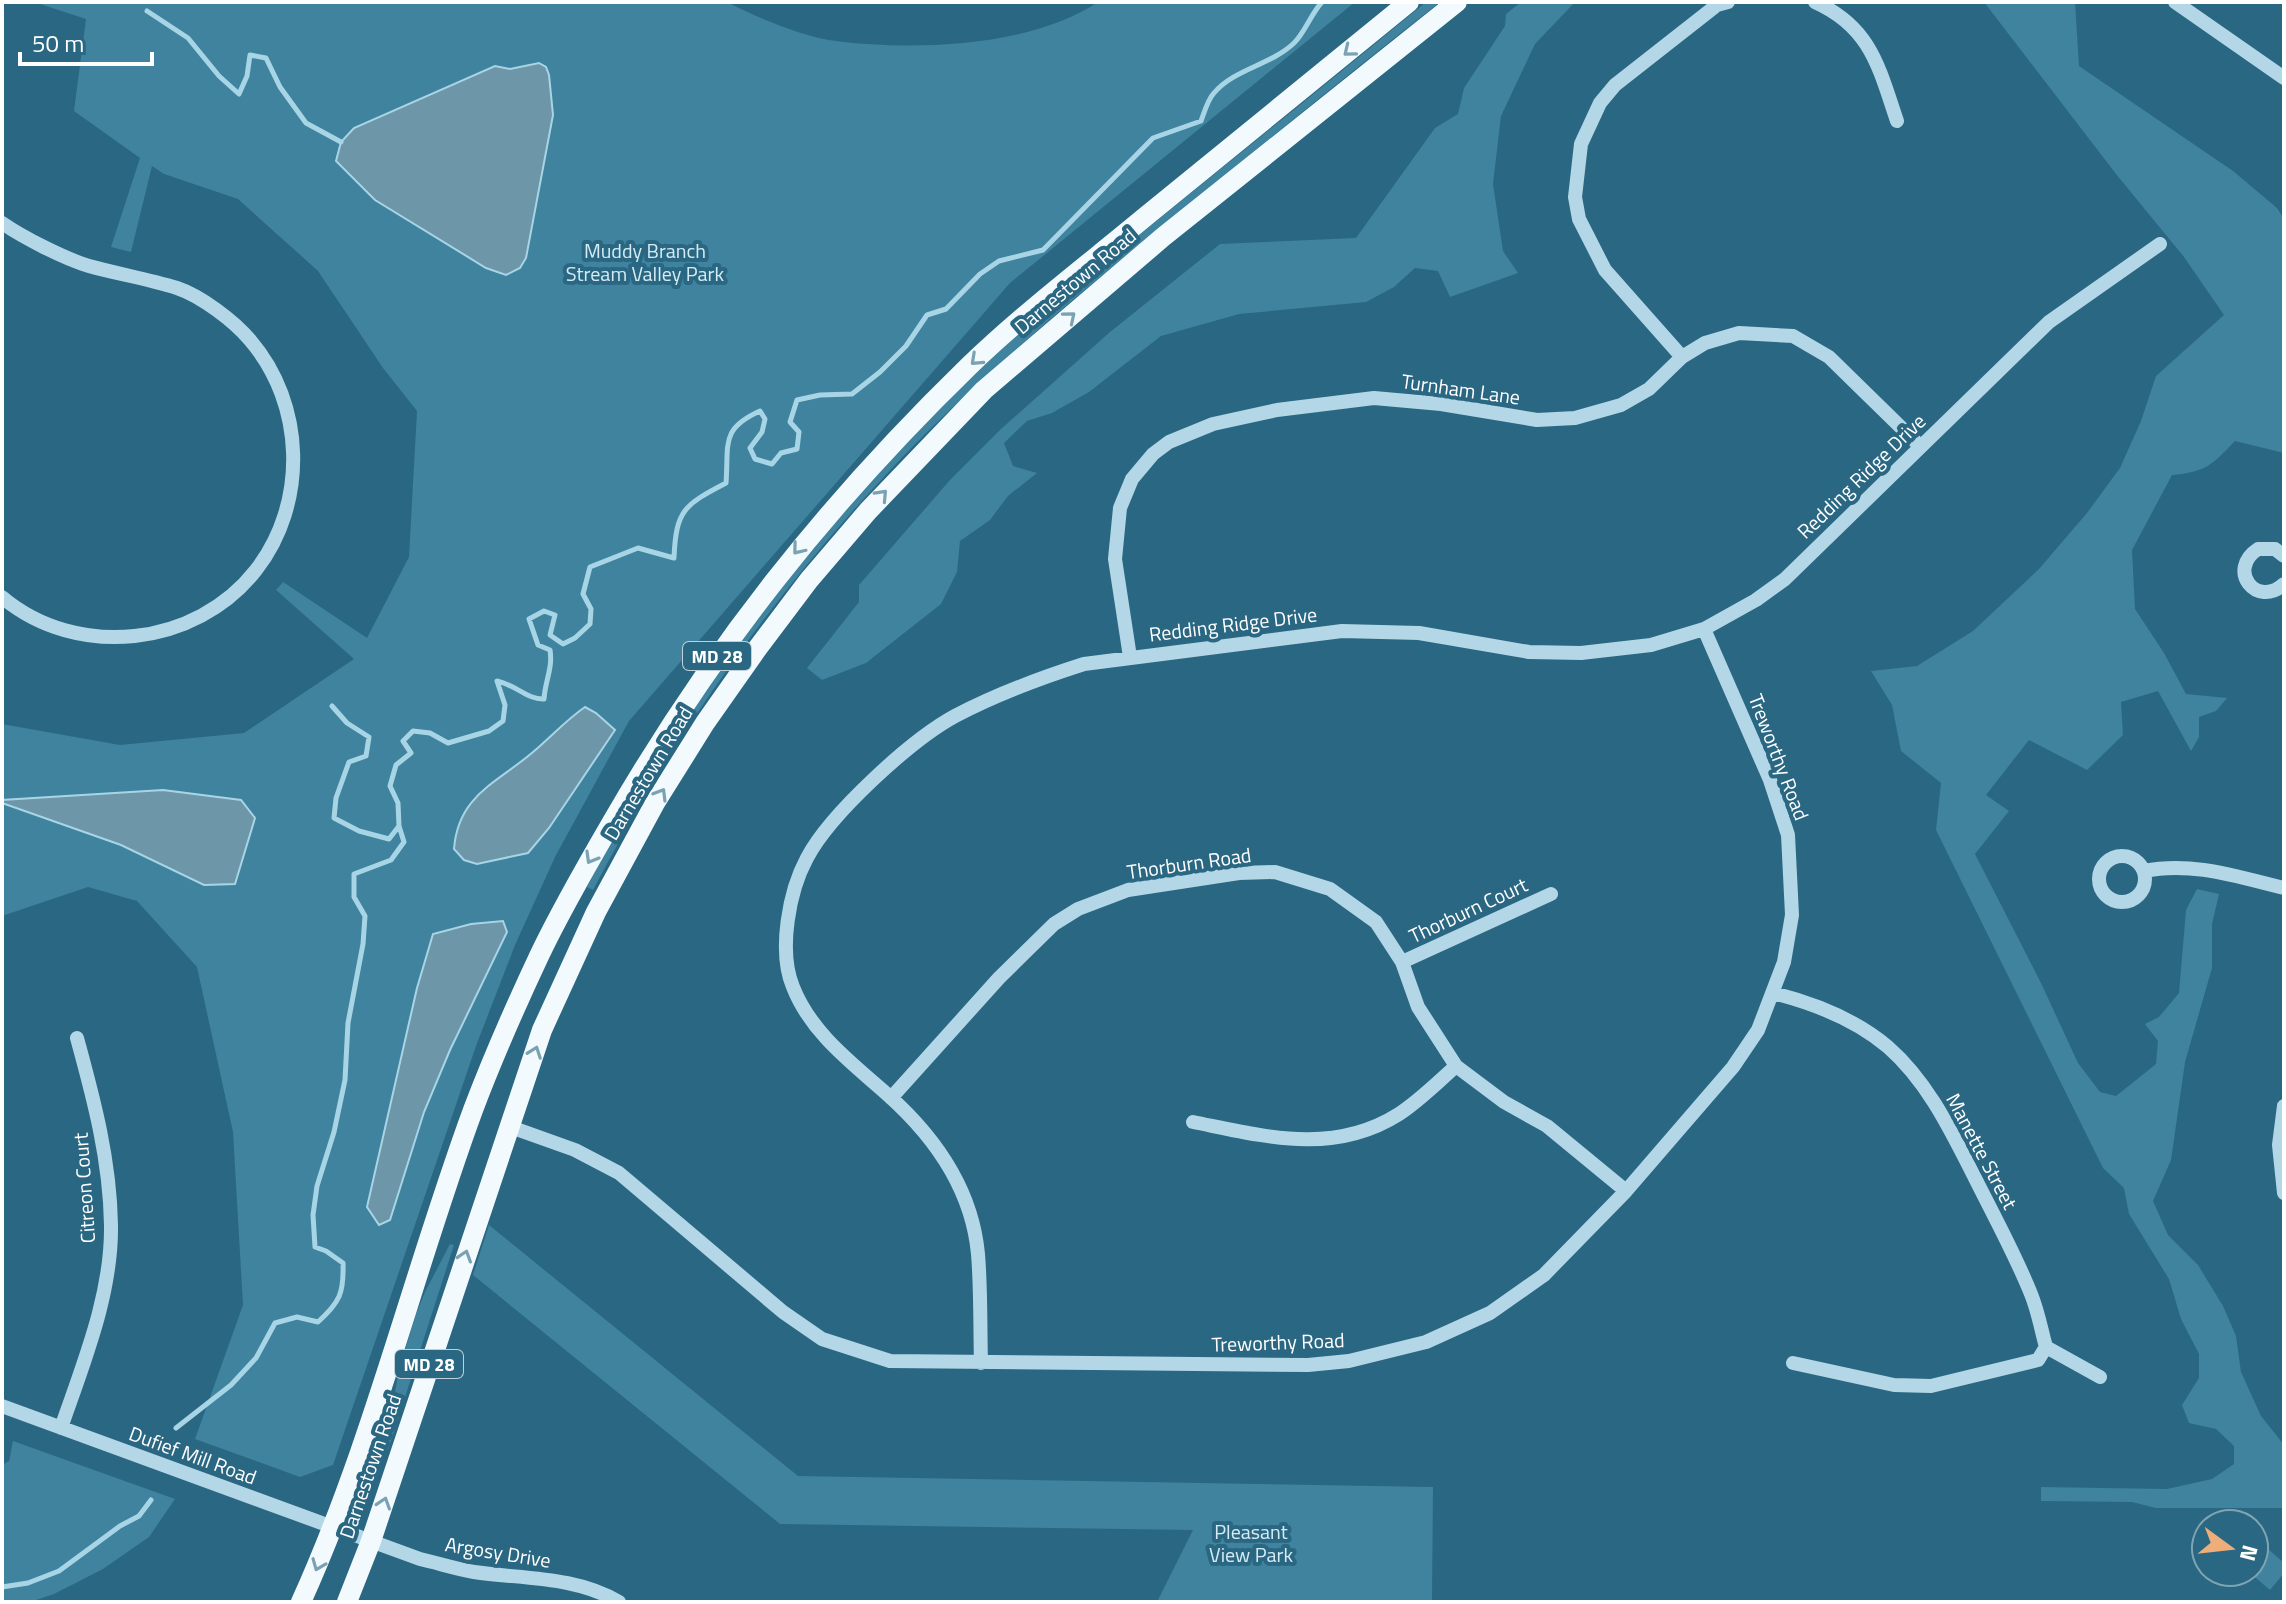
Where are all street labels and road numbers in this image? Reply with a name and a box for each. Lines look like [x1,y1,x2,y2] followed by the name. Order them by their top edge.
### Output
[1007,221,1143,341] street label: Darnestown Road
[1400,365,1522,413] street label: Turnham Lane
[1789,406,1933,546] street label: Redding Ridge Drive
[1147,598,1319,650] street label: Redding Ridge Drive
[683,642,751,670] road number: MD 28
[1741,689,1817,825] street label: Treworthy Road
[596,700,700,846] street label: Darnestown Road
[1125,839,1253,887] street label: Thorburn Road
[1404,869,1532,951] street label: Thorburn Court
[1938,1087,2026,1215] street label: Manette Street
[65,1132,103,1244] street label: Citreon Court
[1211,1324,1345,1360] street label: Treworthy Road
[395,1350,463,1378] road number: MD 28
[331,1390,409,1542] street label: Darnestown Road
[125,1418,261,1492] street label: Dufief Mill Road
[443,1528,553,1576] street label: Argosy Drive

